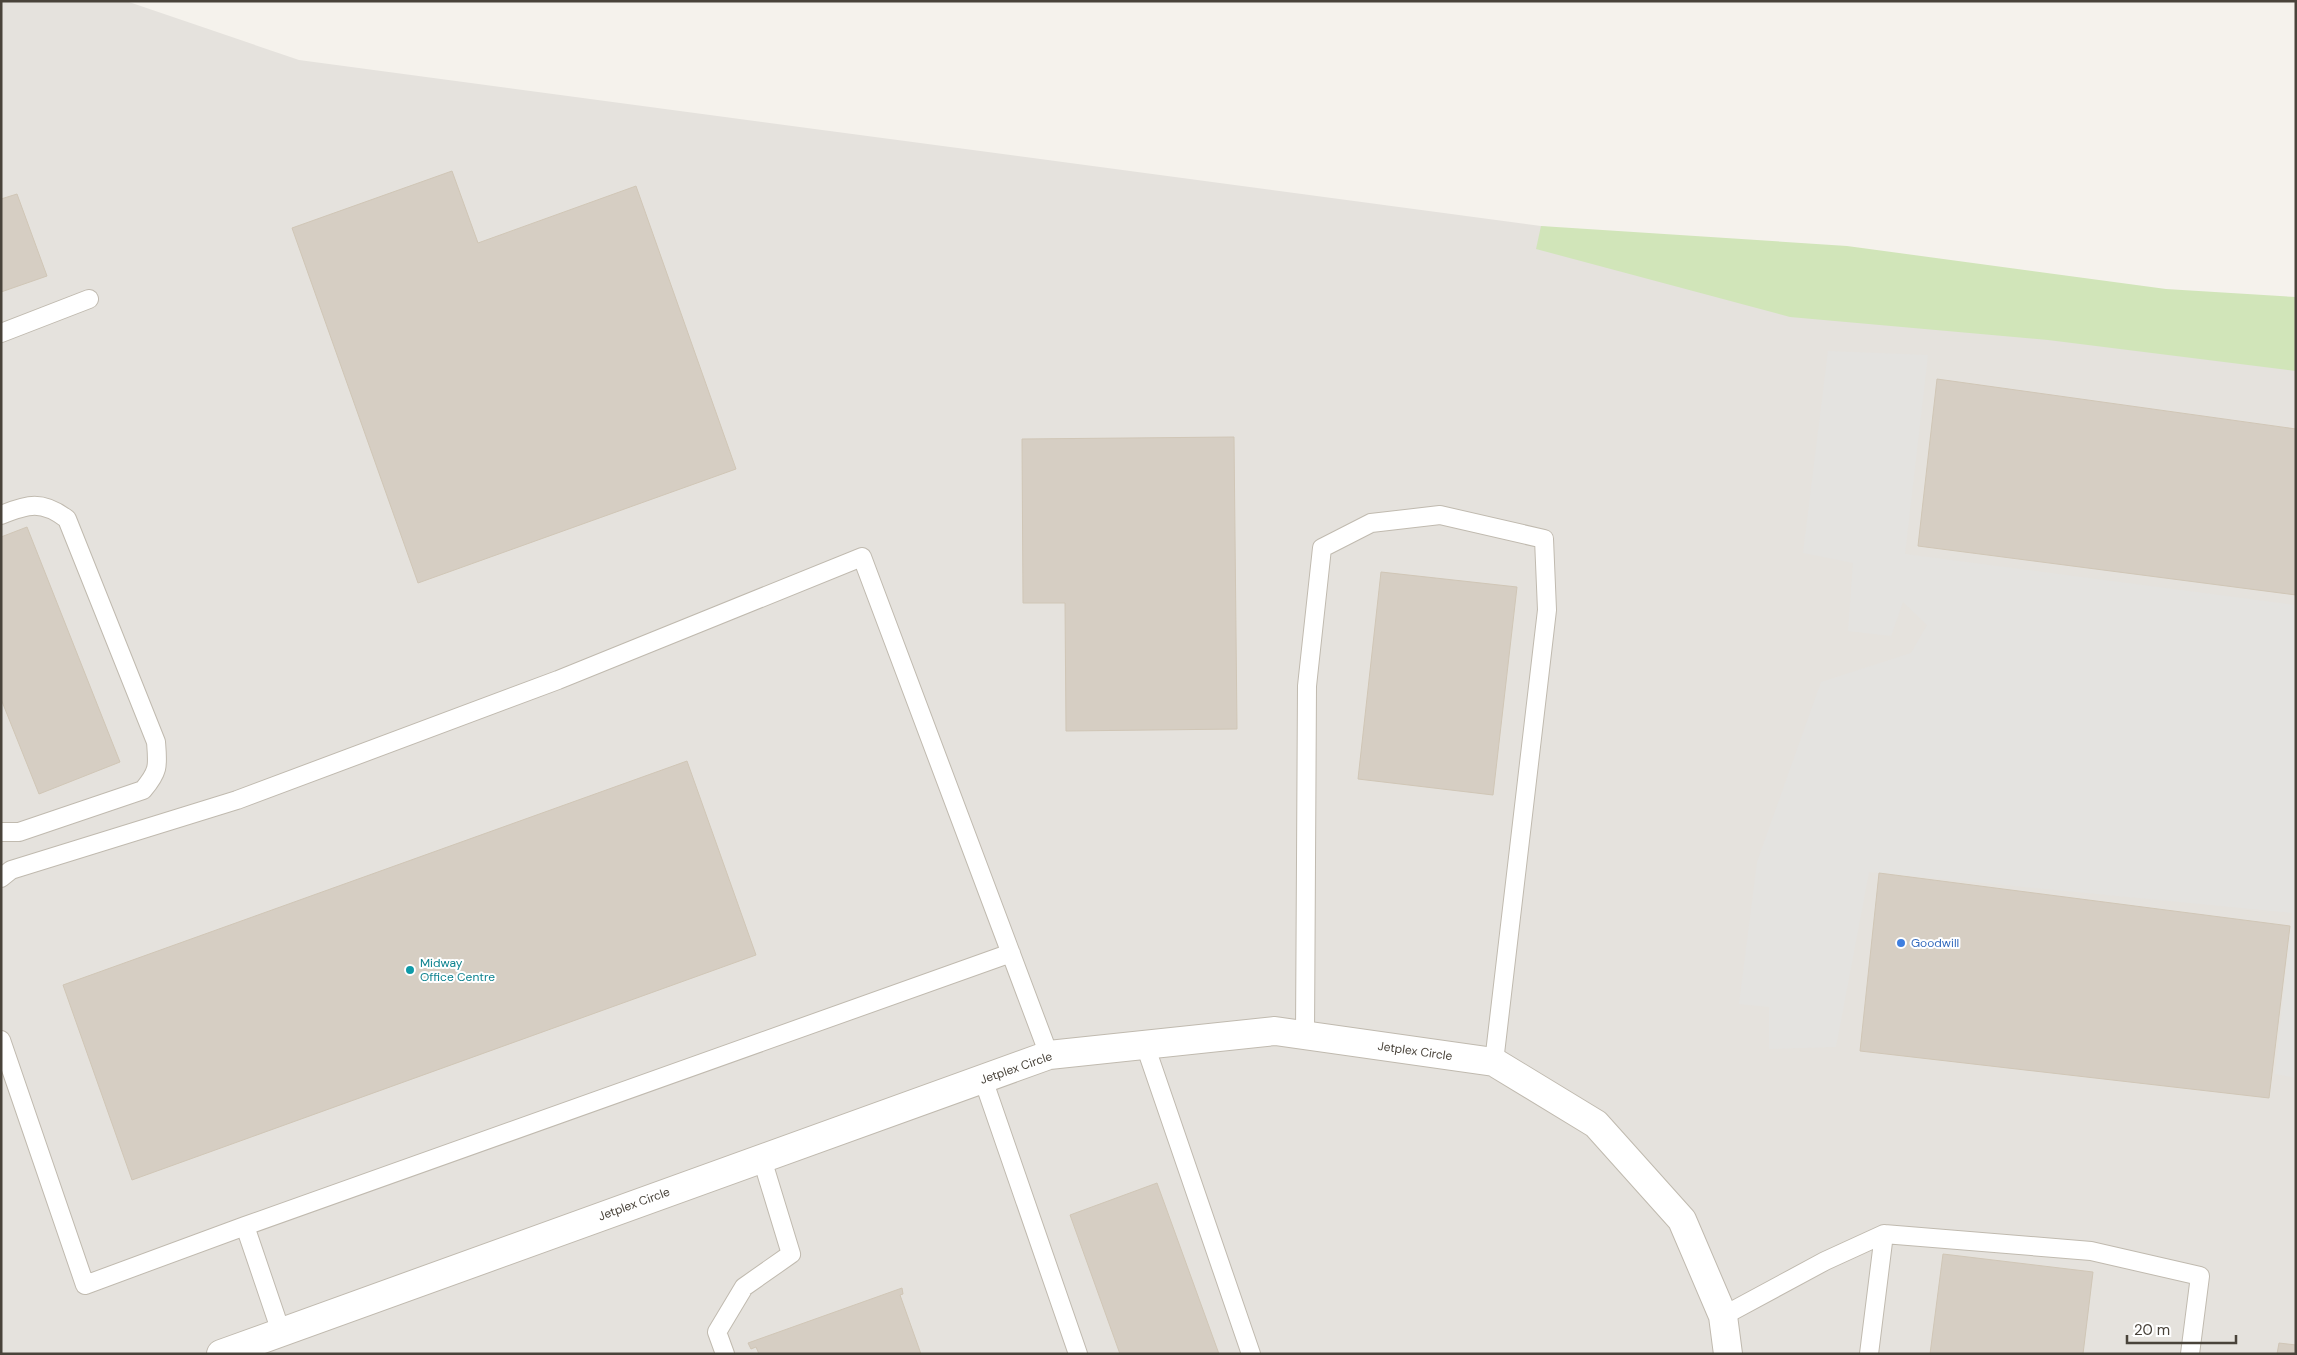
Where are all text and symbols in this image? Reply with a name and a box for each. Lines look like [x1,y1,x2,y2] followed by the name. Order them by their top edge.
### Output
[1911,935,1959,951] place label: Goodwill
[1895,937,1907,949] marker: Goodwill
[420,955,495,985] place label: Midway Office Centre
[404,964,416,976] marker: Midway Office Centre
[1377,1038,1454,1064] street label: Jetplex Circle
[978,1048,1054,1088] street label: Jetplex Circle
[596,1184,672,1224] street label: Jetplex Circle
[2127,1312,2236,1344] scale bar
[2134,1320,2170,1340] text: 20 m

